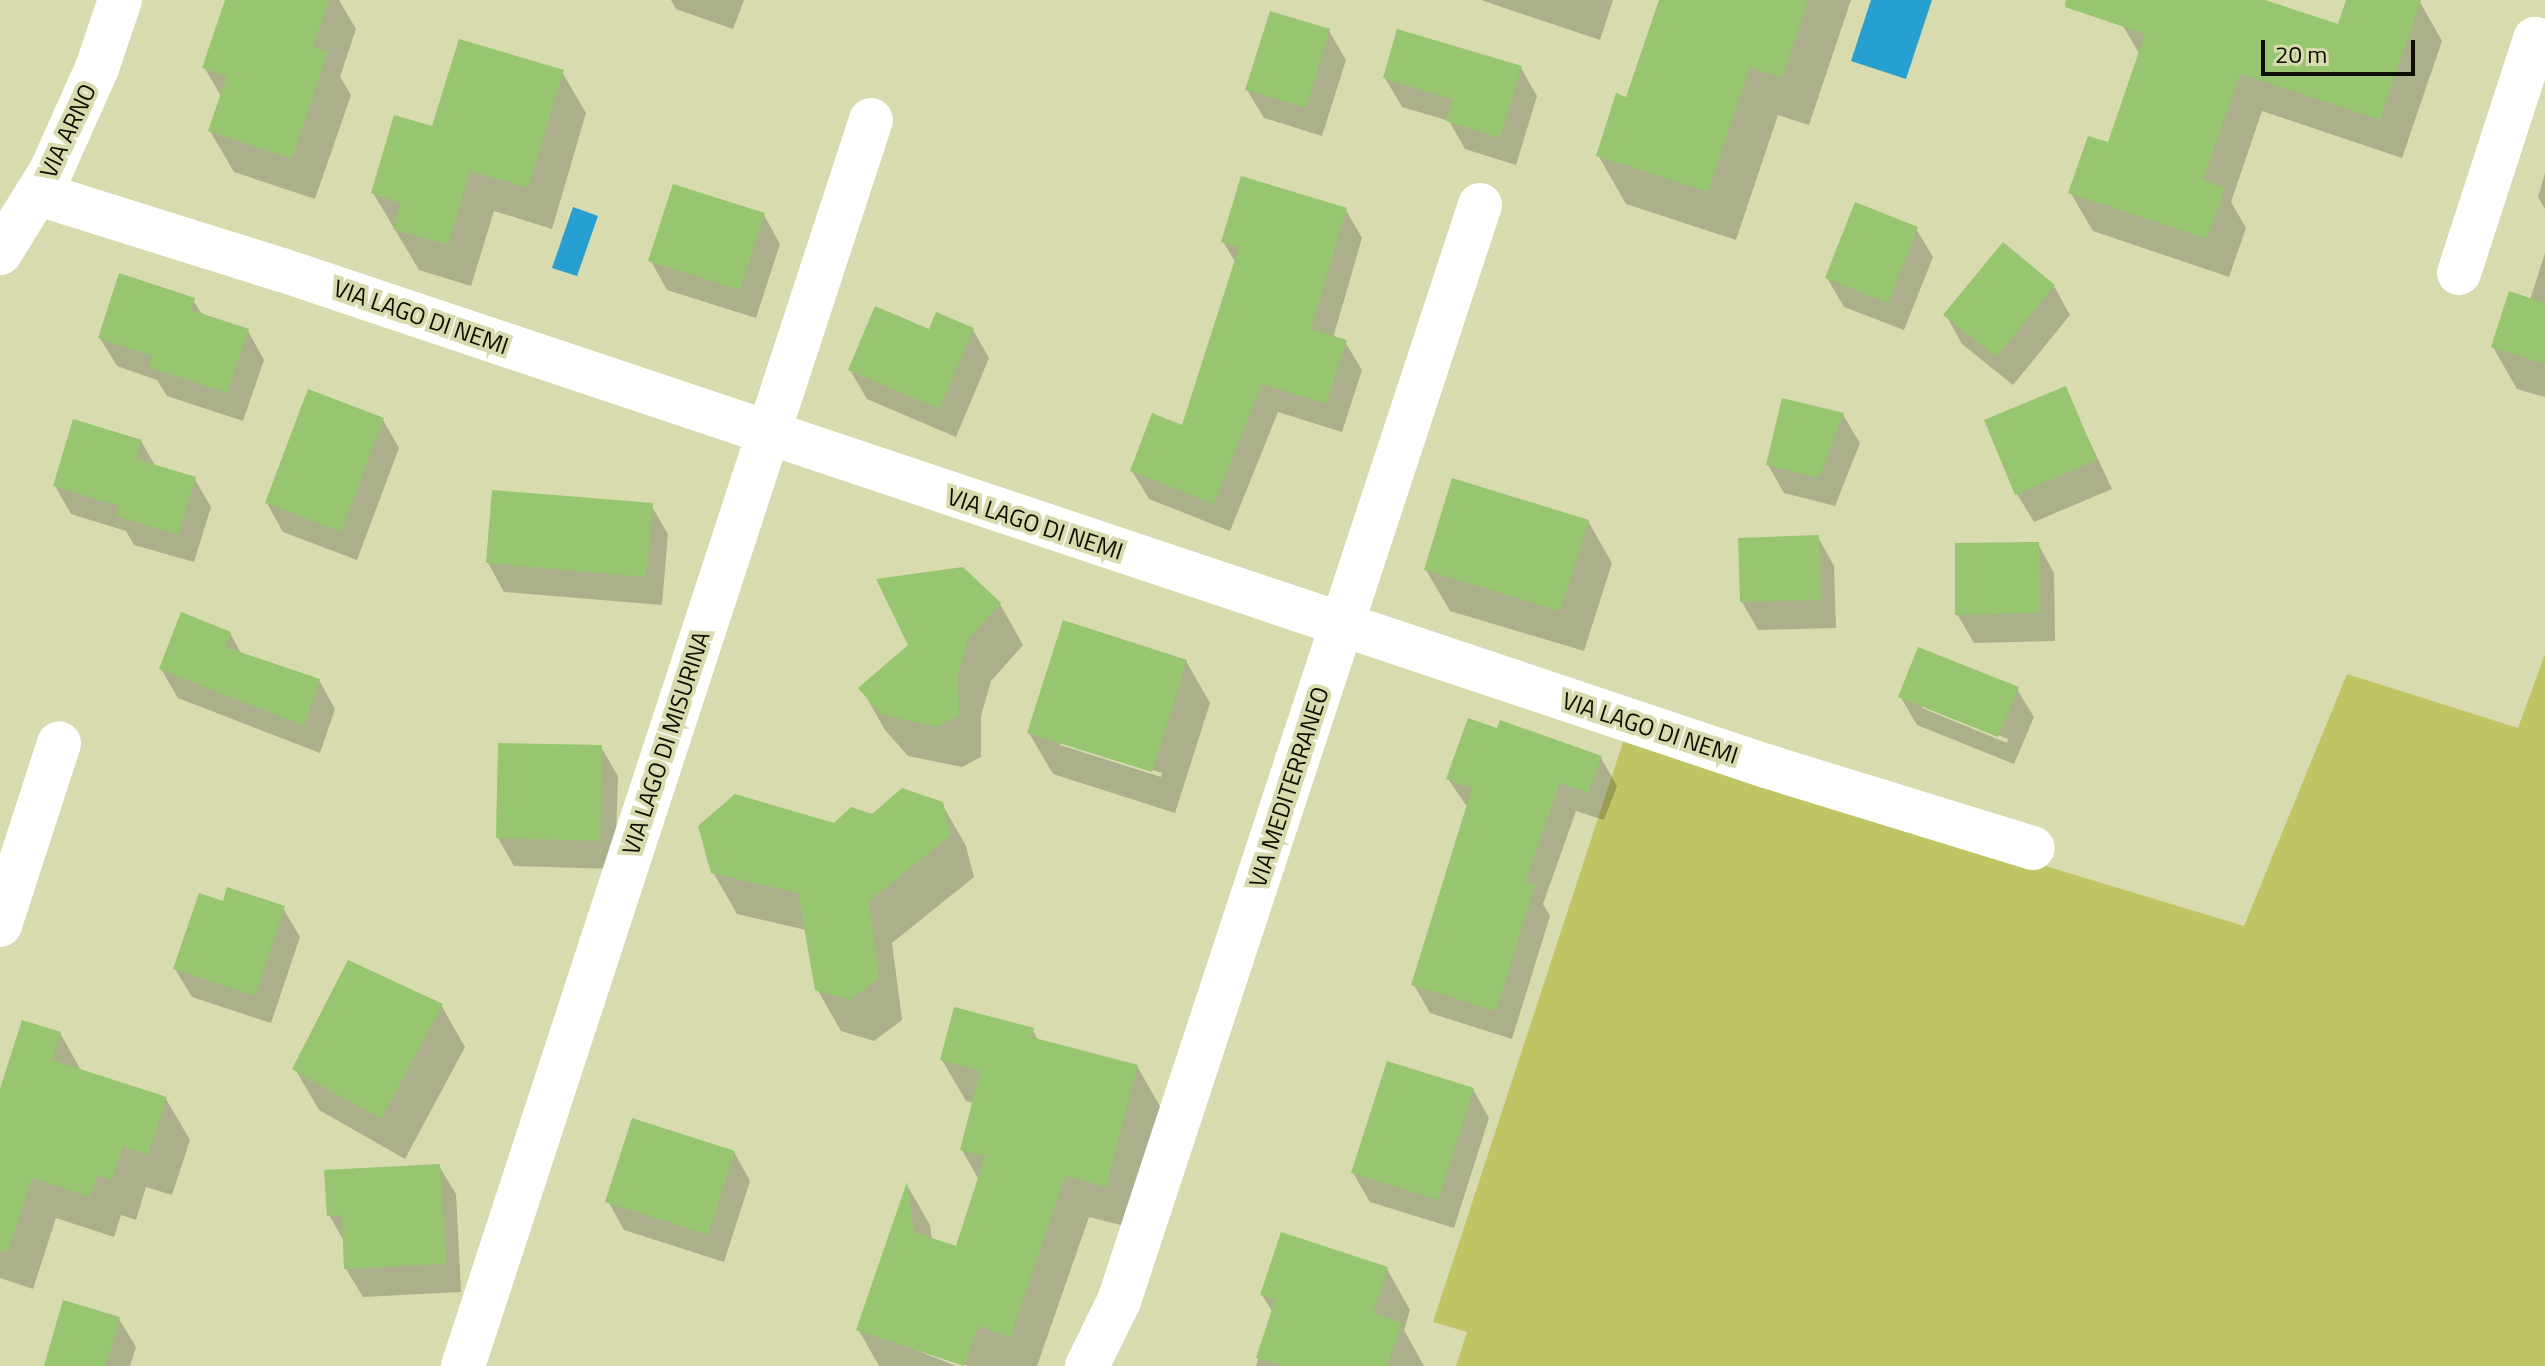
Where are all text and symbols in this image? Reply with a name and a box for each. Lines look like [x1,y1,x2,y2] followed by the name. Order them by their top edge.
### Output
[2265,24,2419,74] scale bar
[2275,36,2327,72] text: 20 m
[34,79,102,183] street label: VIA ARNO
[330,274,512,360] street label: VIA LAGO DI NEMI
[943,482,1127,566] street label: VIA LAGO DI NEMI
[616,628,716,858] street label: VIA LAGO DI MISURINA
[1243,683,1335,891] street label: VIA MEDITERRANEO
[1558,686,1742,770] street label: VIA LAGO DI NEMI

